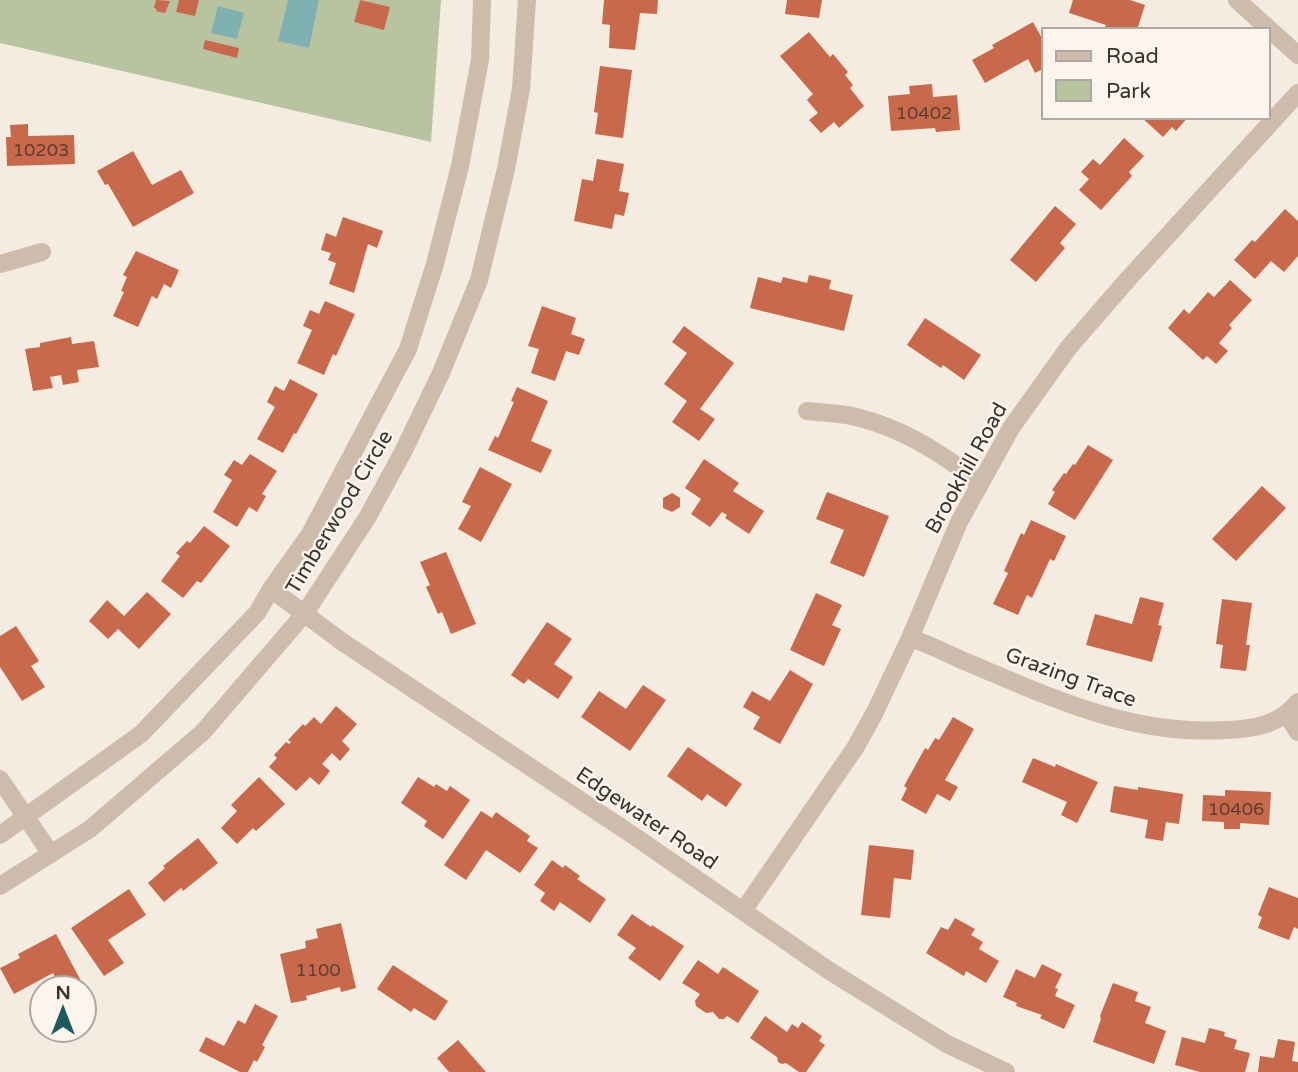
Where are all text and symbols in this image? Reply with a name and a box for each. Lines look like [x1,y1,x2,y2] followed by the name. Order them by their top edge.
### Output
[1042,28,1270,119] legend
[1106,44,1159,69] text: Road
[1106,79,1151,104] text: Park
[896,102,952,124] house number: 10402
[13,139,69,161] house number: 10203
[920,398,1013,538] street label: Brookhill Road
[281,426,398,599] street label: Timberwood Circle
[1002,642,1140,713] street label: Grazing Trace
[571,762,722,875] street label: Edgewater Road
[1208,798,1264,820] house number: 10406
[295,959,341,981] house number: 1100
[28,974,98,1044] north arrow
[55,982,71,1004] text: N

